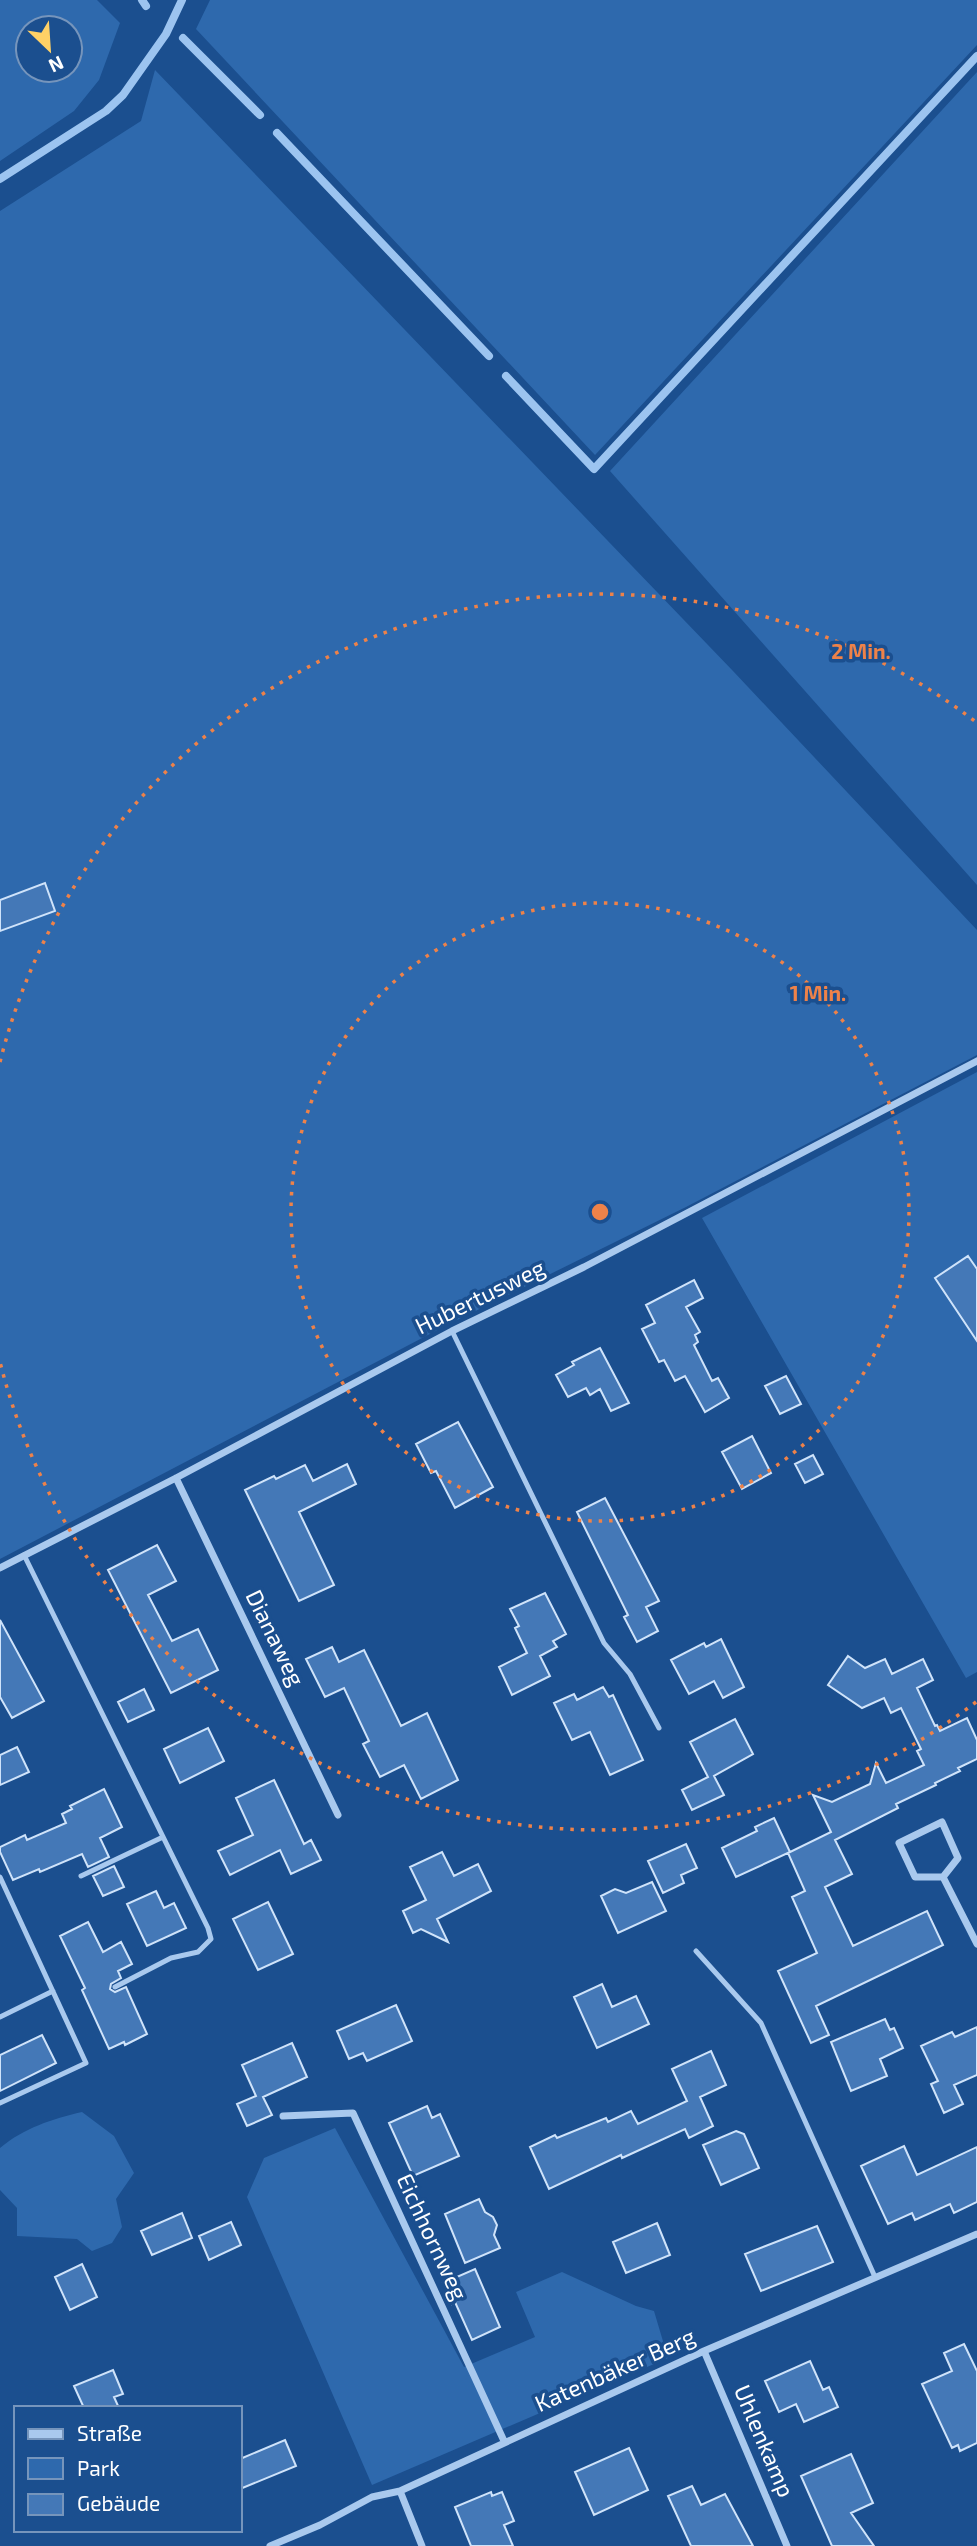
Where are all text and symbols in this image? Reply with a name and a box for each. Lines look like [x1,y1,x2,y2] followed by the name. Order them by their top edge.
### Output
[14,14,84,84] north arrow
[45,52,67,78] text: N
[831,638,891,663] text: 2 Min.
[790,980,846,1005] text: 1 Min.
[588,1200,612,1224] centre of rings
[410,1253,549,1340] street label: Hubertusweg
[241,1585,311,1690] street label: Dianaweg
[391,2169,474,2304] street label: Eichhornweg
[530,2321,699,2417] street label: Katenbäker Berg
[729,2380,801,2501] street label: Uhlenkamp
[14,2406,242,2532] legend
[77,2420,142,2445] text: Straße
[77,2455,120,2480] text: Park
[77,2490,160,2515] text: Gebäude

